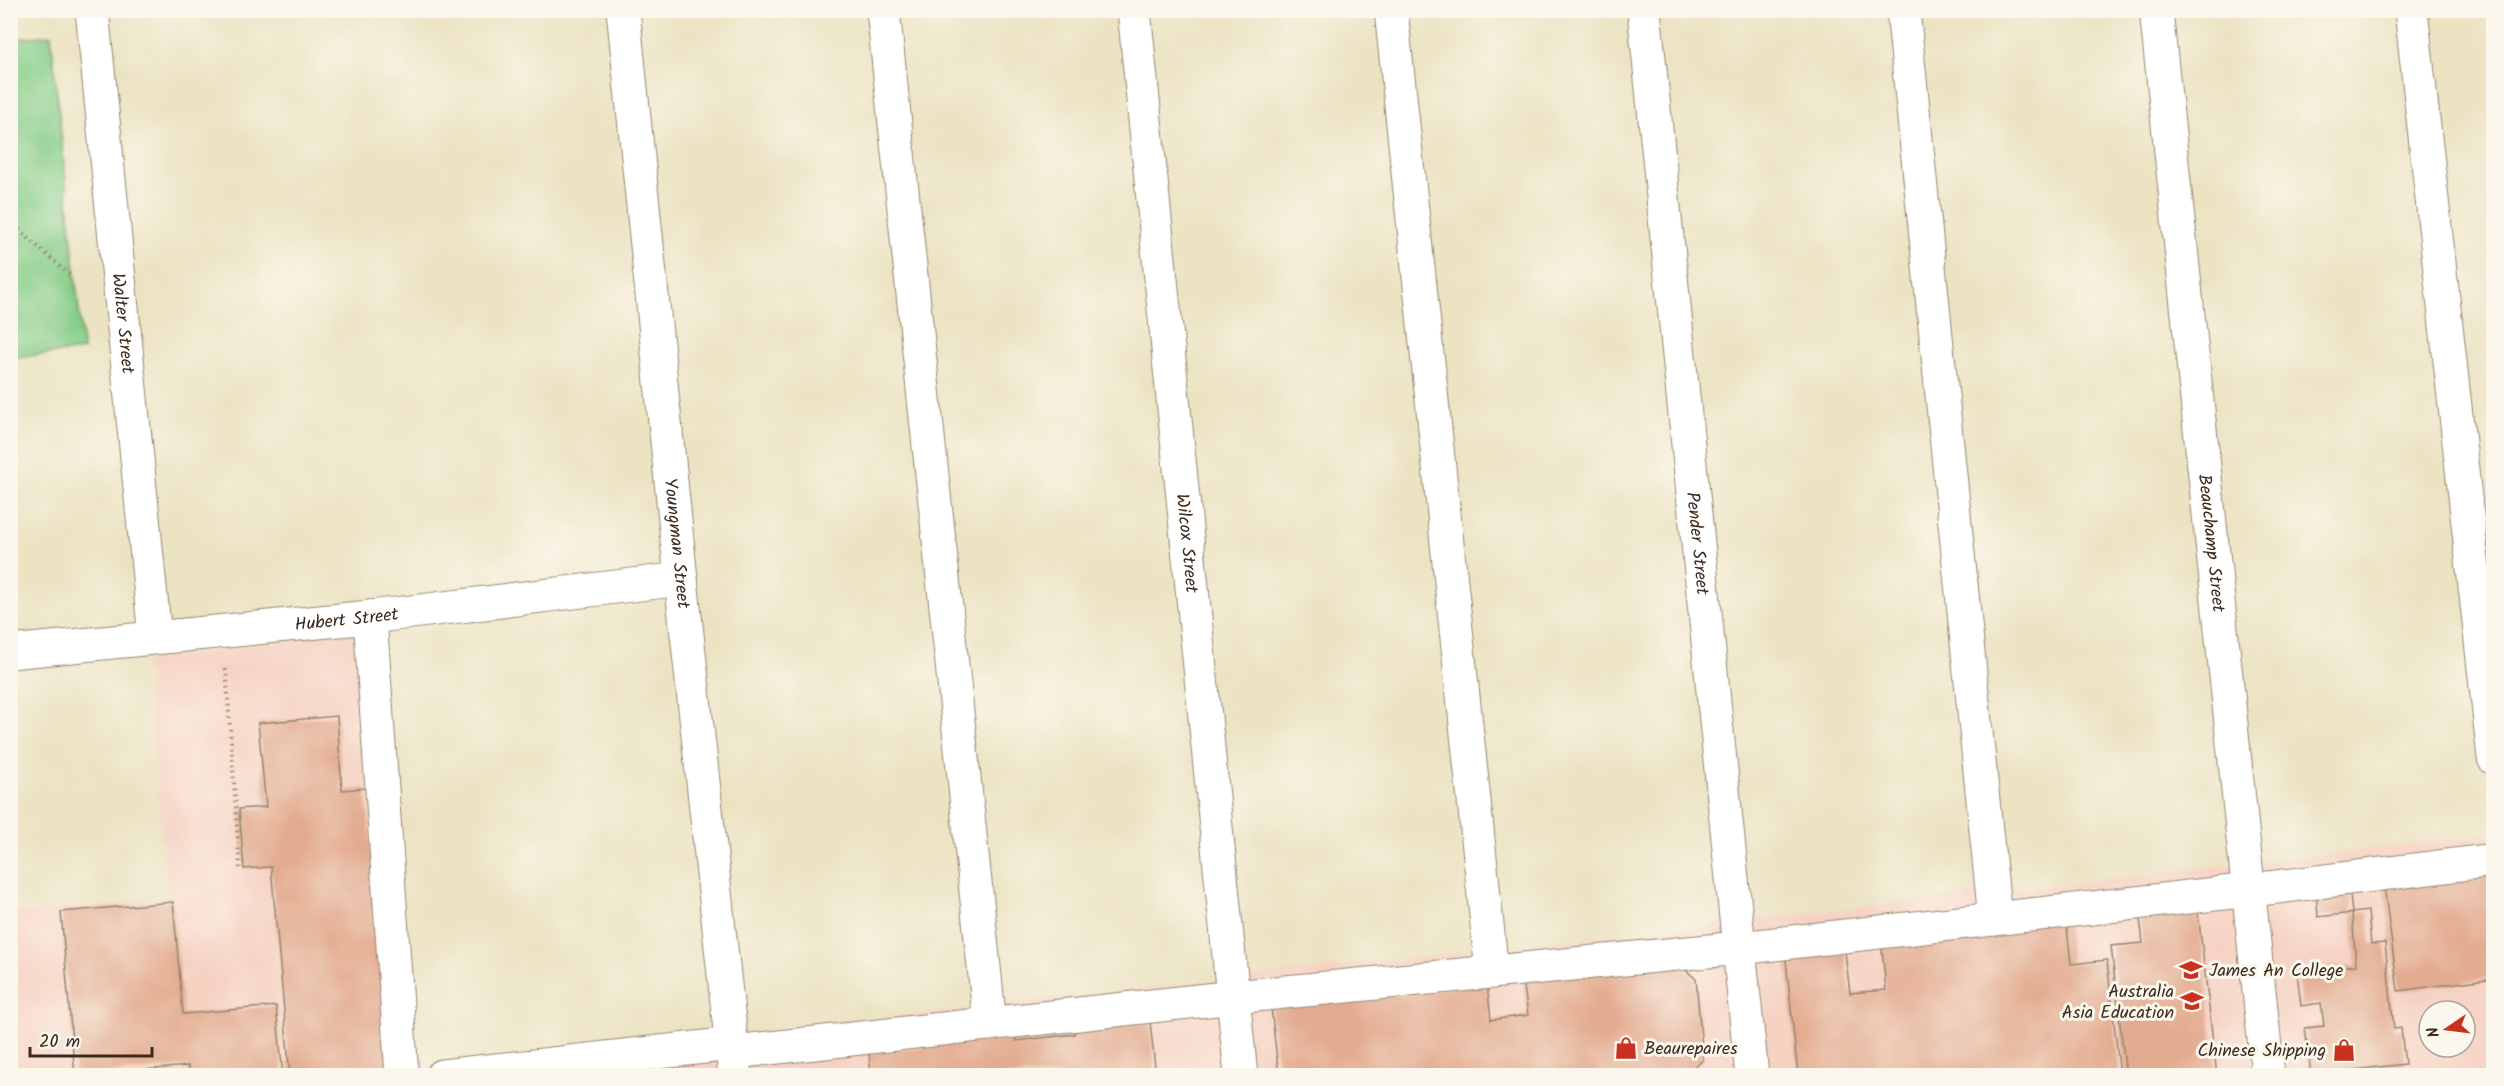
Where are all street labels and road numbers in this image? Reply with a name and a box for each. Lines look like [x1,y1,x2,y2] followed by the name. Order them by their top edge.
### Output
[103,272,142,376] street label: Walter Street
[2189,473,2232,615] street label: Beauchamp Street
[655,477,697,611] street label: Youngman Street
[1677,490,1716,597] street label: Pender Street
[1167,492,1206,595] street label: Wilcox Street
[293,601,401,640] street label: Hubert Street

